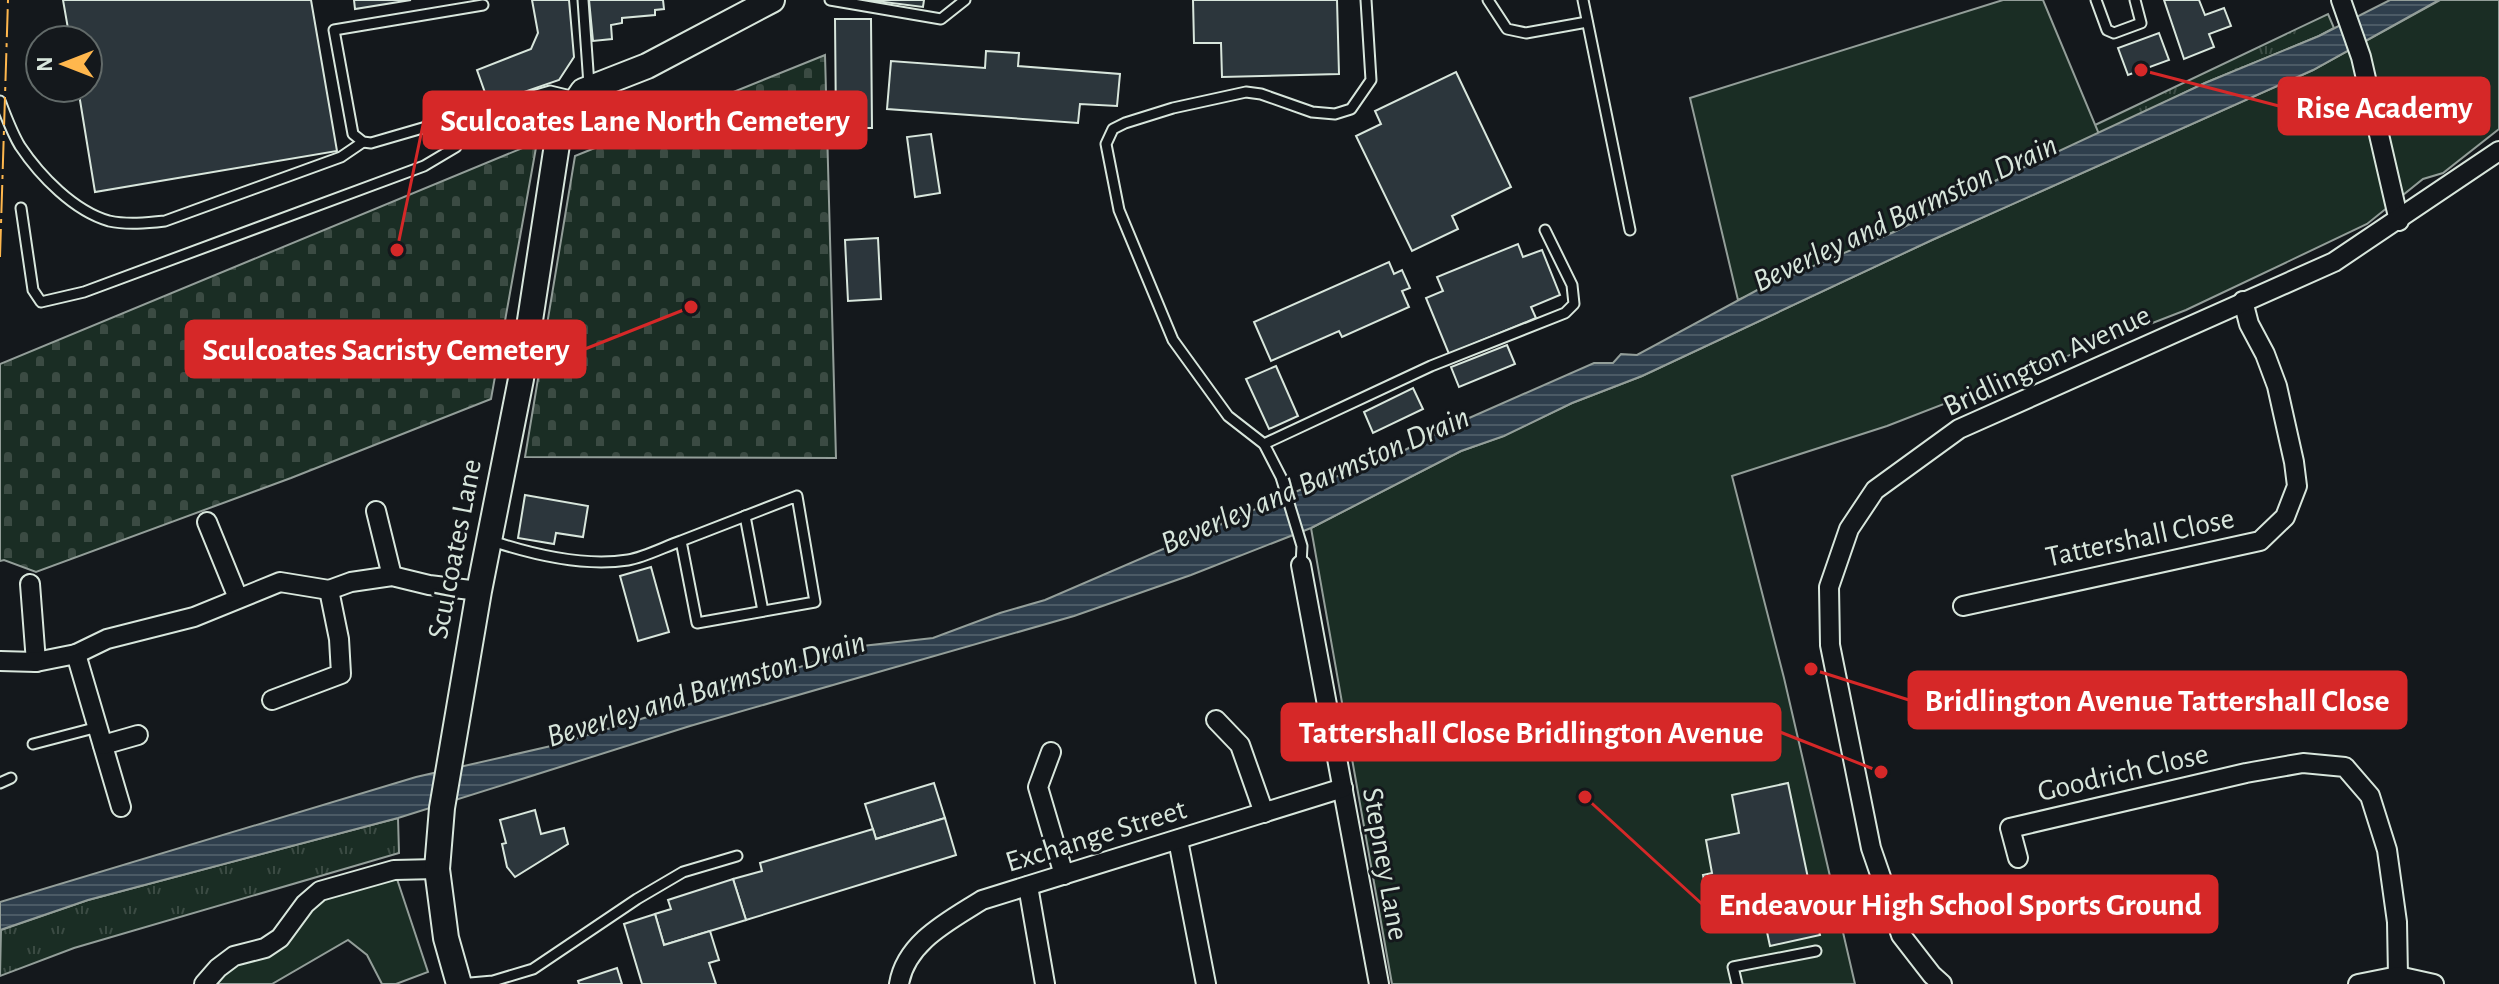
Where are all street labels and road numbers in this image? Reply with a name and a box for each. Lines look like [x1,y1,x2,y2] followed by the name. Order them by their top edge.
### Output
[1939,300,2155,422] street label: Bridlington Avenue
[423,457,487,641] street label: Sculcoates Lane
[2043,503,2237,573] street label: Tattershall Close
[2035,739,2211,807] street label: Goodrich Close
[1357,785,1413,943] street label: Stepney Lane
[1002,794,1190,878] street label: Exchange Street

